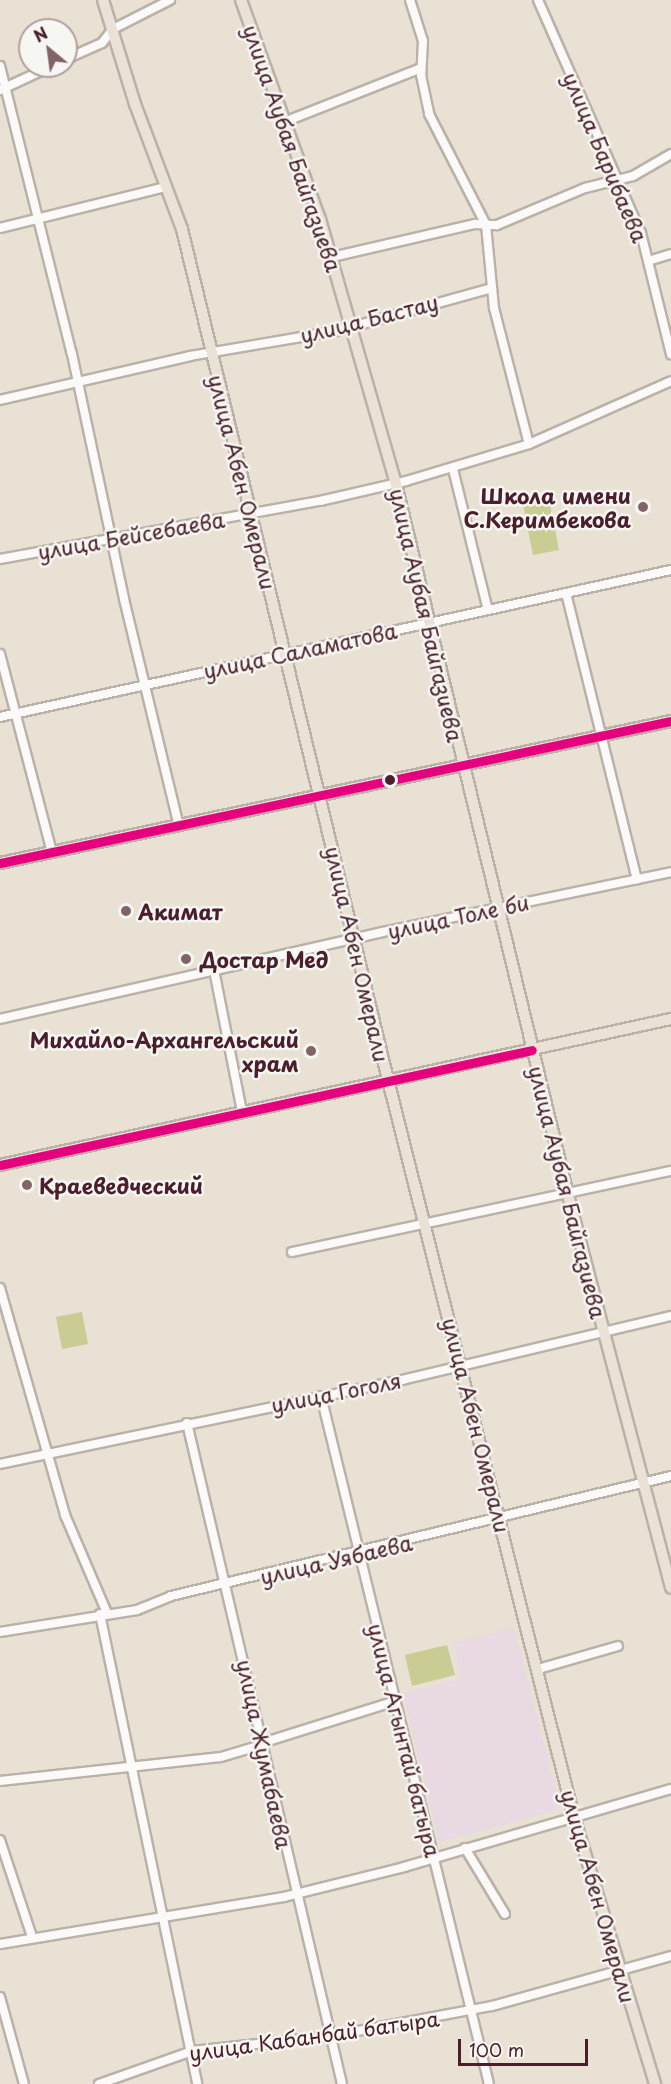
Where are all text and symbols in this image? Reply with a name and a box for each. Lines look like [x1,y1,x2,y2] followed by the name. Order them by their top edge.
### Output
[18,18,78,78] north arrow
[29,20,52,48] text: N
[239,21,347,275] street label: улица Аубая Байгазиева
[559,68,653,246] street label: улица Барибаева
[297,289,441,347] street label: улица Бастау
[204,371,282,593] street label: улица Абен Омерали
[463,482,631,532] place label: Школа имени С.Керимбекова
[385,485,469,745] street label: улица Аубая Байгазиева
[636,500,650,514] marker: Школа имени С.Керимбекова
[35,506,227,564] street label: улица Бейсебаева
[200,617,400,683] street label: улица Саламатова
[384,774,396,786] unlabelled marker
[321,843,395,1065] street label: улица Абен Омерали
[384,889,532,943] street label: улица Толе би
[138,898,223,924] place label: Акимат
[119,904,133,918] marker: Акимат
[200,946,329,972] place label: Достар Мед
[177,950,195,968] marker: Достар Мед
[30,1026,299,1076] place label: Михайло-Архангельский храм
[304,1044,318,1058] marker: Михайло-Архангельский храм
[524,1062,612,1322] street label: улица Аубая Байгазиева
[39,1172,203,1198] place label: Краеведческий
[20,1178,34,1192] marker: Краеведческий
[438,1314,516,1536] street label: улица Абен Омерали
[268,1367,404,1417] street label: улица Гоголя
[257,1529,415,1589] street label: улица Уябаева
[363,1619,447,1861] street label: улица Агынтай батыра
[233,1657,297,1851] street label: улица Жумабаева
[556,1786,642,2006] street label: улица Абен Омерали
[186,2005,442,2065] street label: улица Кабанбай батыра
[461,2027,592,2065] scale bar
[469,2036,524,2063] text: 100 m

